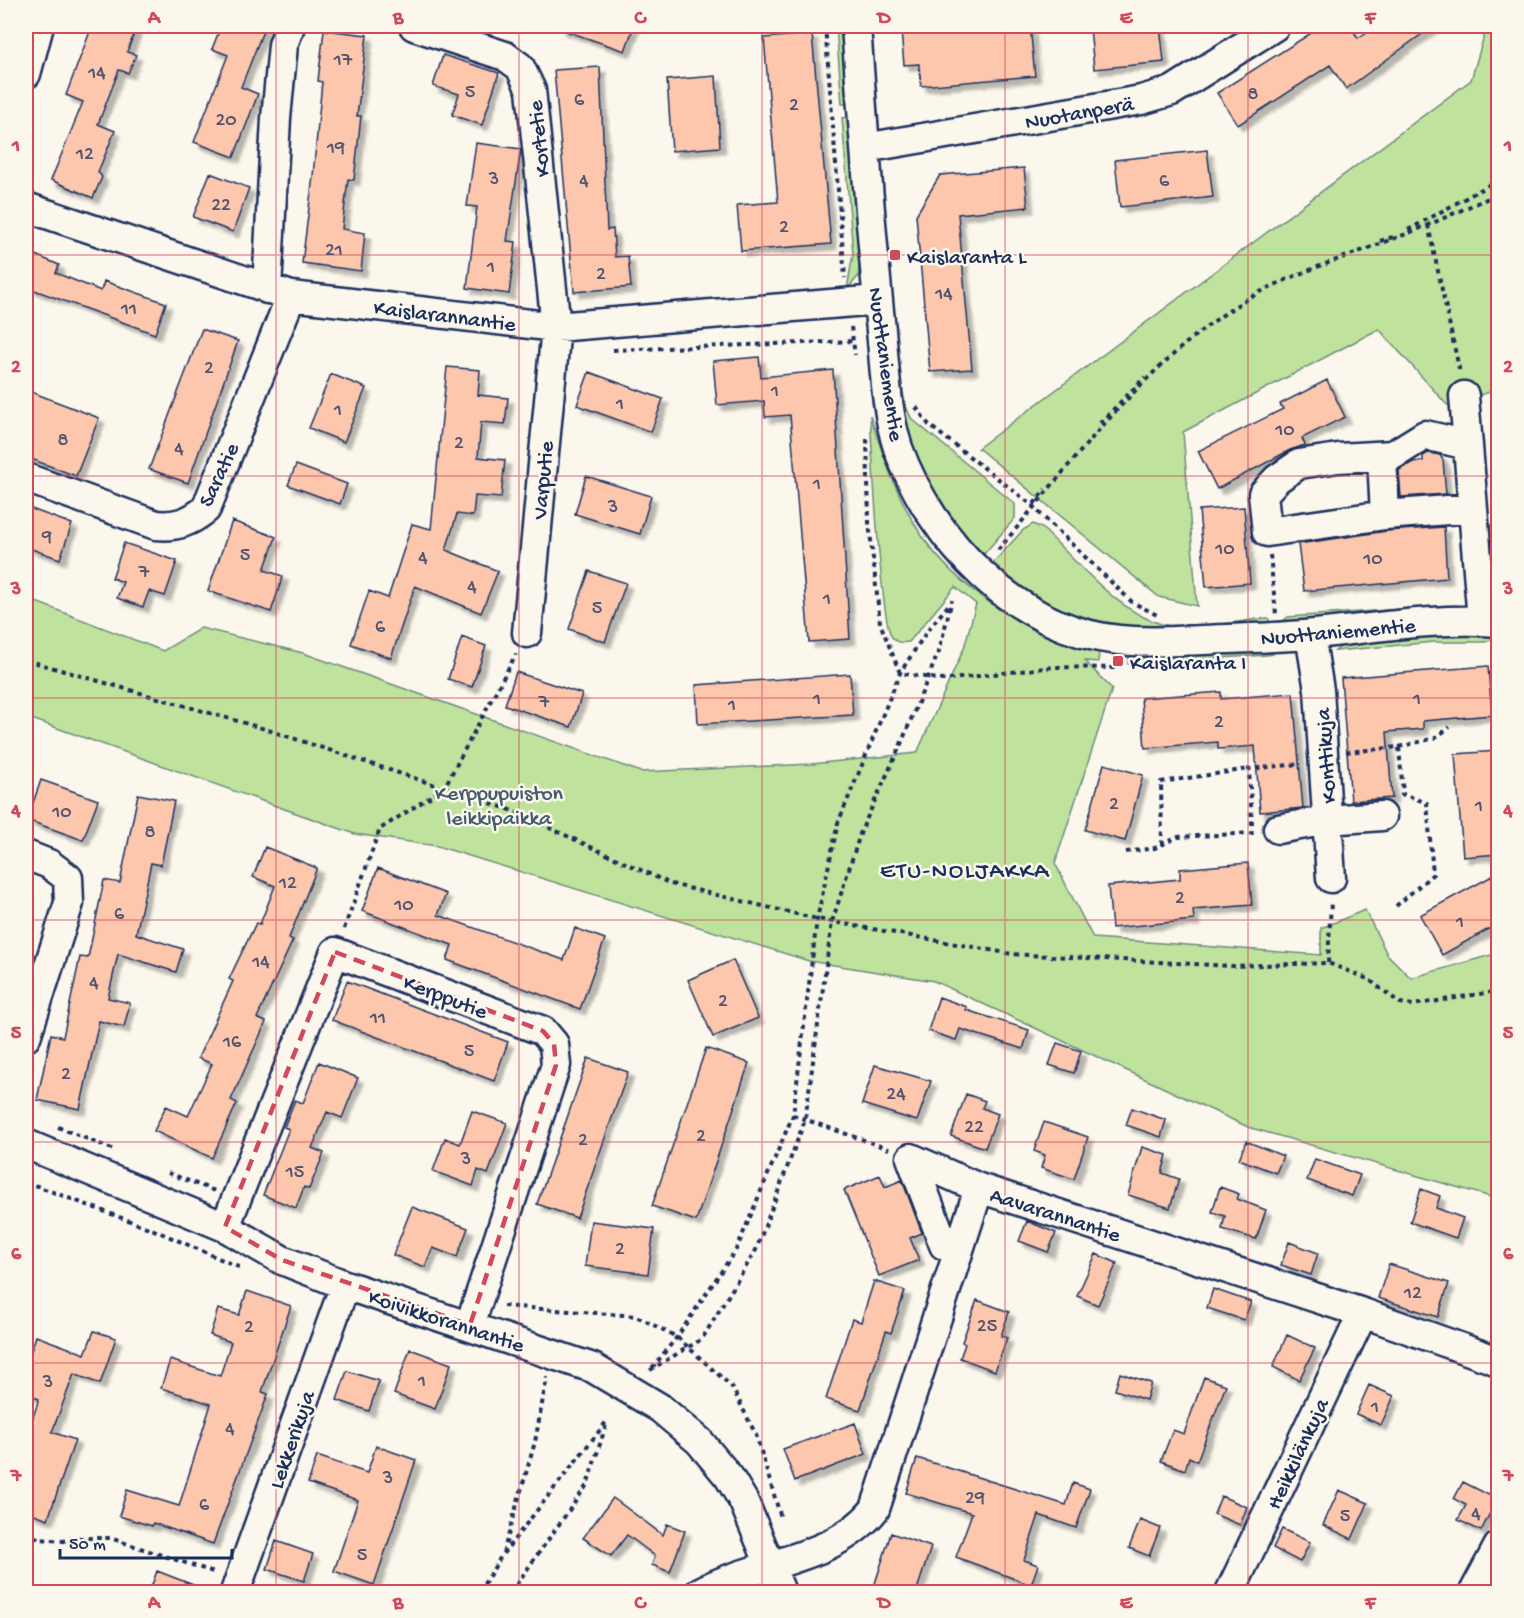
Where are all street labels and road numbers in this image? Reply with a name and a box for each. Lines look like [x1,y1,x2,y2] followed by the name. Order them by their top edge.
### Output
[1023,92,1137,137] street label: Nuotanperä
[524,98,558,178] street label: Kortetie
[860,286,908,444] street label: Nuottaniementie
[372,296,518,340] street label: Kaislarannantie
[195,439,247,512] street label: Saratie
[529,439,561,522] street label: Varputie
[1260,614,1418,654] street label: Nuottaniementie
[1312,706,1344,804] street label: Konttikuja
[399,971,491,1027] street label: Kerpputie
[986,1183,1124,1250] street label: Aavarannantie
[364,1285,528,1360] street label: Koivikkorannantie
[265,1387,323,1493] street label: Lekkerikuja
[1263,1394,1337,1514] street label: Heikkilänkuja

